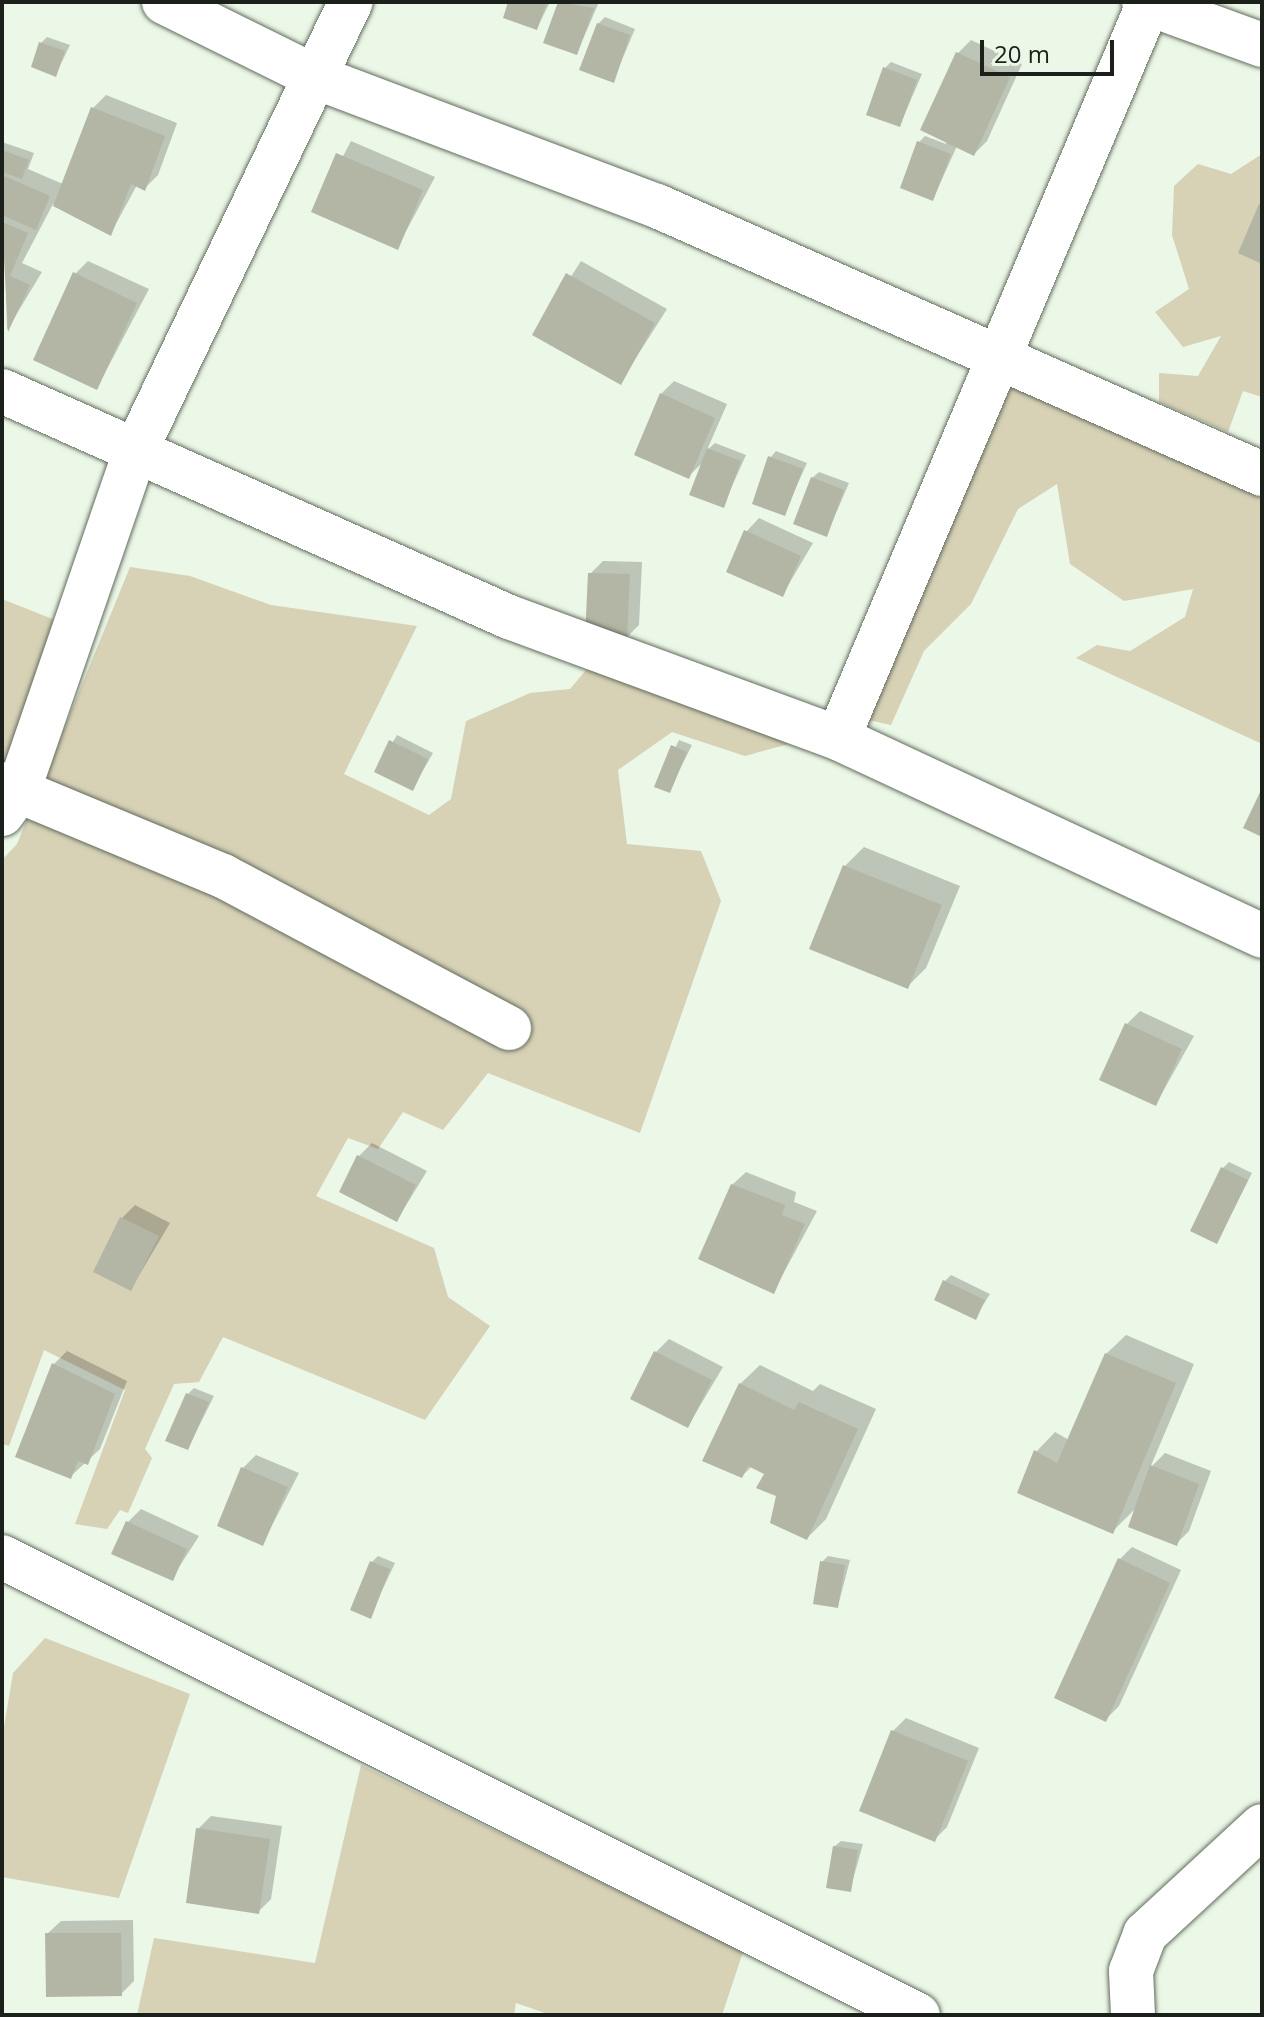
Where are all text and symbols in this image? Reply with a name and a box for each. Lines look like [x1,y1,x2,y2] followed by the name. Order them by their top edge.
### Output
[984,24,1118,74] scale bar
[994,37,1050,70] text: 20 m

